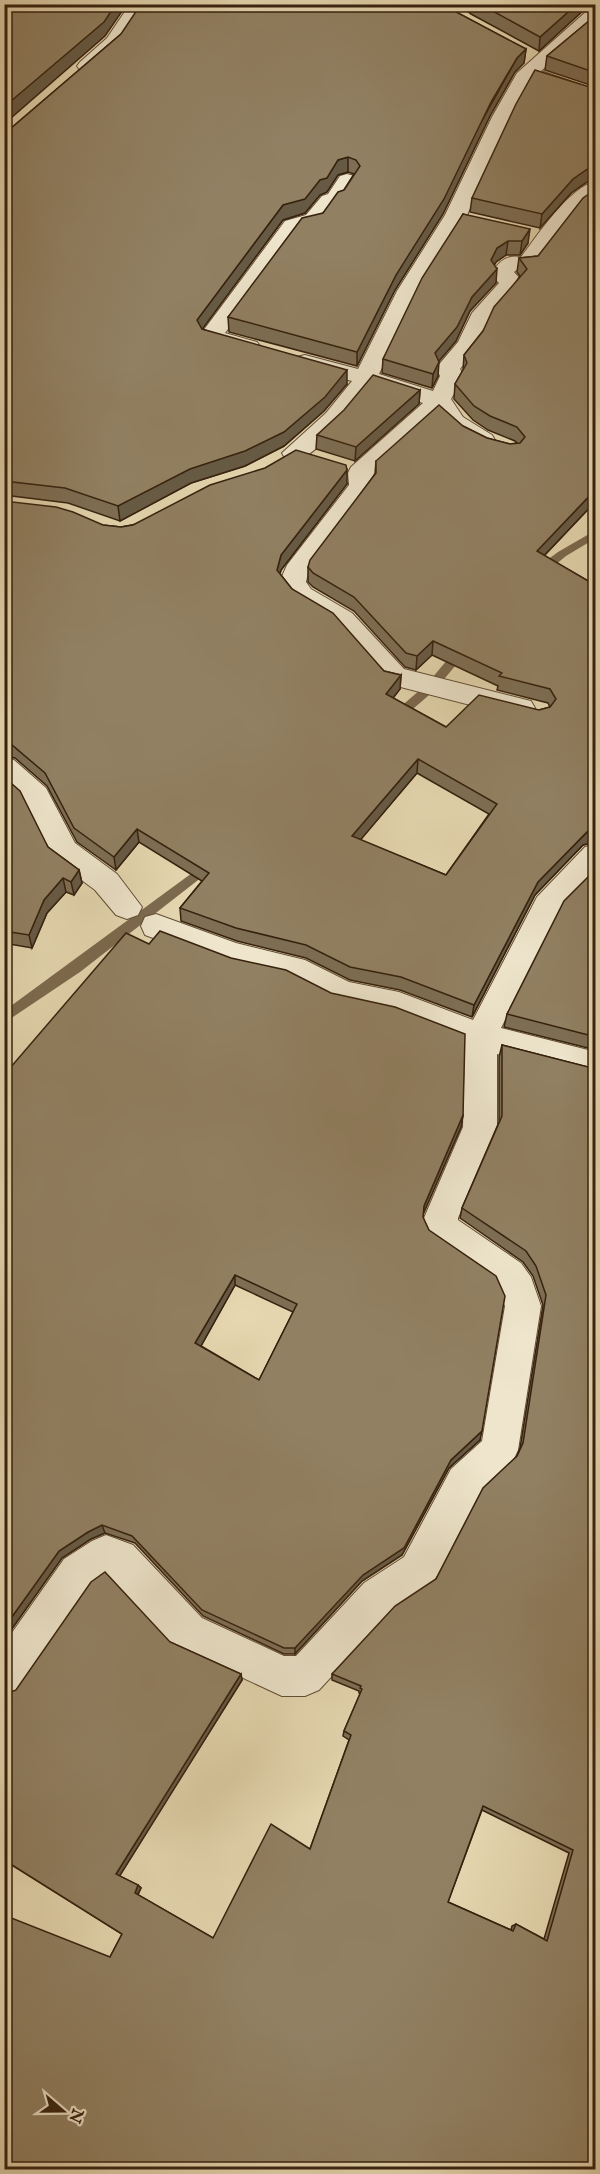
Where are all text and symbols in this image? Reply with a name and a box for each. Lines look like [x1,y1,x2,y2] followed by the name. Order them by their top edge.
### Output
[33,2081,93,2141] north arrow
[63,2105,87,2126] text: N

